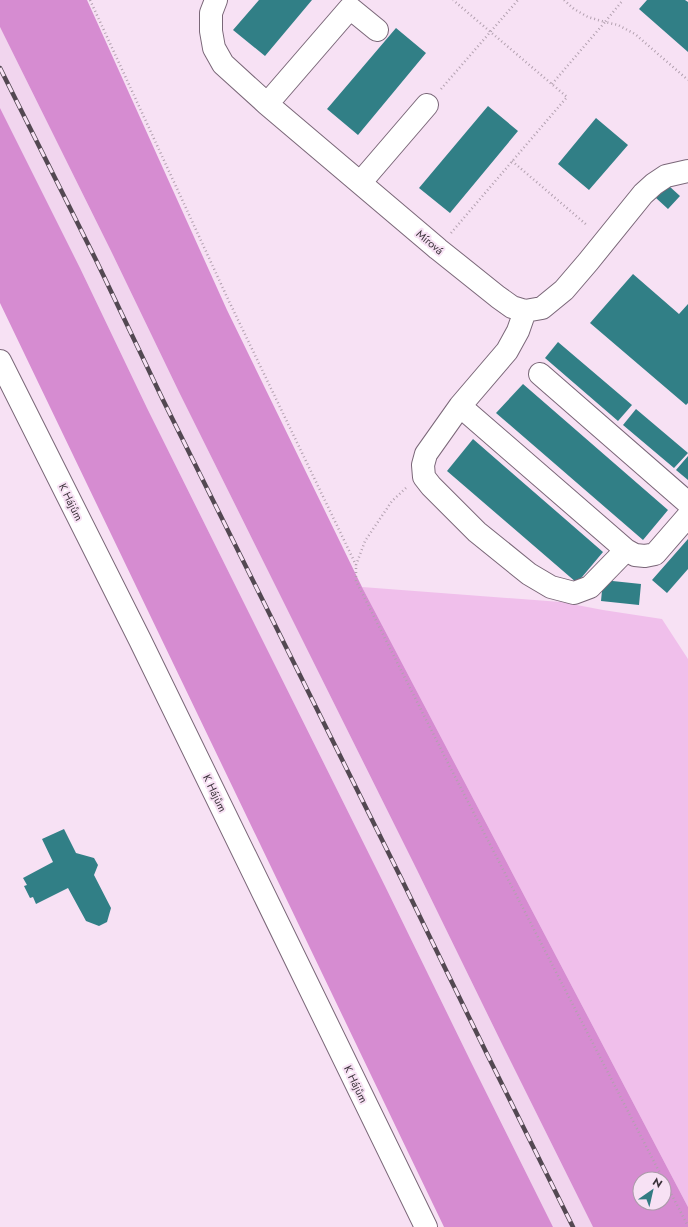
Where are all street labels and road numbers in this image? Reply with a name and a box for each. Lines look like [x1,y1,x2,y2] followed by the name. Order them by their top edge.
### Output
[413,226,447,258] street label: Mírová
[55,481,87,523] street label: K Hájům
[199,772,231,814] street label: K Hájům
[340,1063,372,1105] street label: K Hájům

